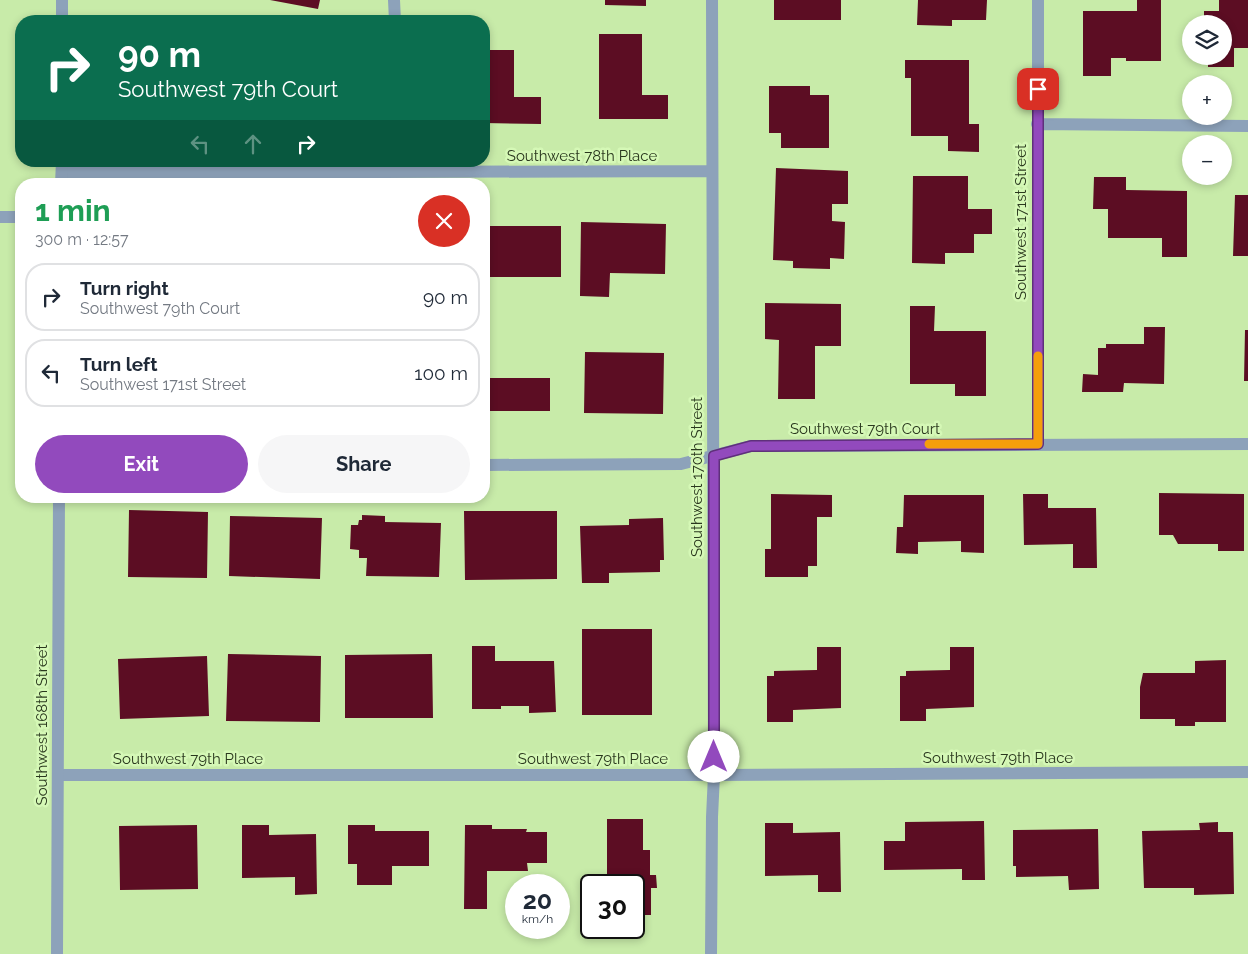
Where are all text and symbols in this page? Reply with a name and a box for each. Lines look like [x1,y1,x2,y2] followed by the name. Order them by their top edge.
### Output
[1182,15,1232,185] map controls
[1182,15,1232,65] button: layers
[118,34,201,75] text: 90 m
[35,35,100,100] icon: right
[1017,68,1059,110] pin
[1024,75,1052,103] icon: arrive
[1182,75,1232,125] button: +
[118,76,338,102] text: Southwest 79th Court
[186,130,214,158] icon: left
[239,130,267,158] icon: ahead
[292,130,320,158] icon: right
[1182,135,1232,185] button: −
[1012,144,1030,300] street label: Southwest 171st Street
[507,147,657,165] street label: Southwest 78th Place
[35,193,111,228] text: 1 min
[418,195,470,247] button: close
[35,230,129,249] text: 300 m · 12:57
[80,277,169,299] text: Turn right
[37,283,65,311] icon: right
[423,286,468,308] text: 90 m
[80,299,240,318] text: Southwest 79th Court
[80,353,157,375] text: Turn left
[37,359,65,387] icon: left
[414,362,468,384] text: 100 m
[80,375,246,394] text: Southwest 171st Street
[688,397,706,557] street label: Southwest 170th Street
[790,420,940,438] street label: Southwest 79th Court
[35,435,248,493] button: Exit
[258,435,470,493] button: Share
[33,645,51,805] street label: Southwest 168th Street
[687,730,739,782] position arrow
[923,749,1073,767] street label: Southwest 79th Place
[113,750,263,768] street label: Southwest 79th Place
[518,750,668,768] street label: Southwest 79th Place
[580,874,645,939] speed limit sign: 30
[523,885,552,915] text: 20
[522,912,553,926] text: km/h

